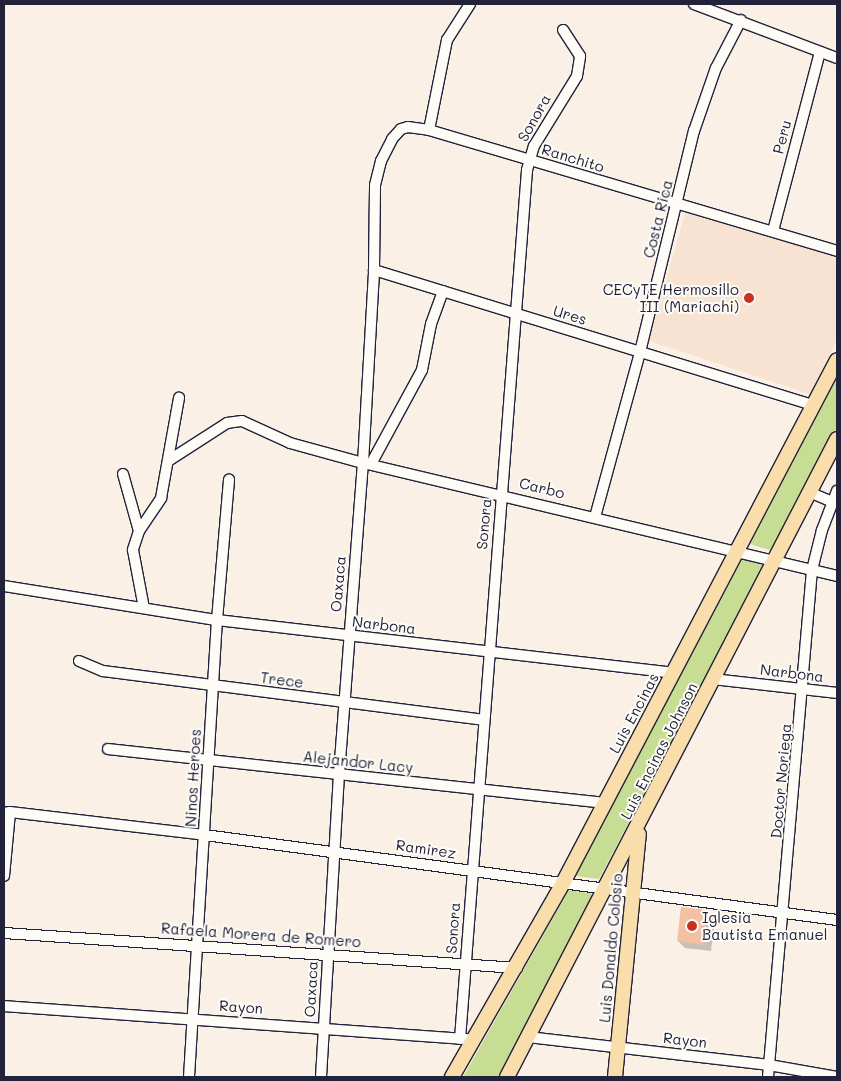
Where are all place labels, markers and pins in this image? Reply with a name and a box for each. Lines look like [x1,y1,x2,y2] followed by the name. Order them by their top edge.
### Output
[603,280,739,315] place label: CECyTE Hermosillo III (Mariachi)
[743,292,755,304] marker: CECyTE Hermosillo III (Mariachi)
[702,908,828,943] place label: Iglesia Bautista Emanuel
[686,920,698,932] marker: Iglesia Bautista Emanuel

